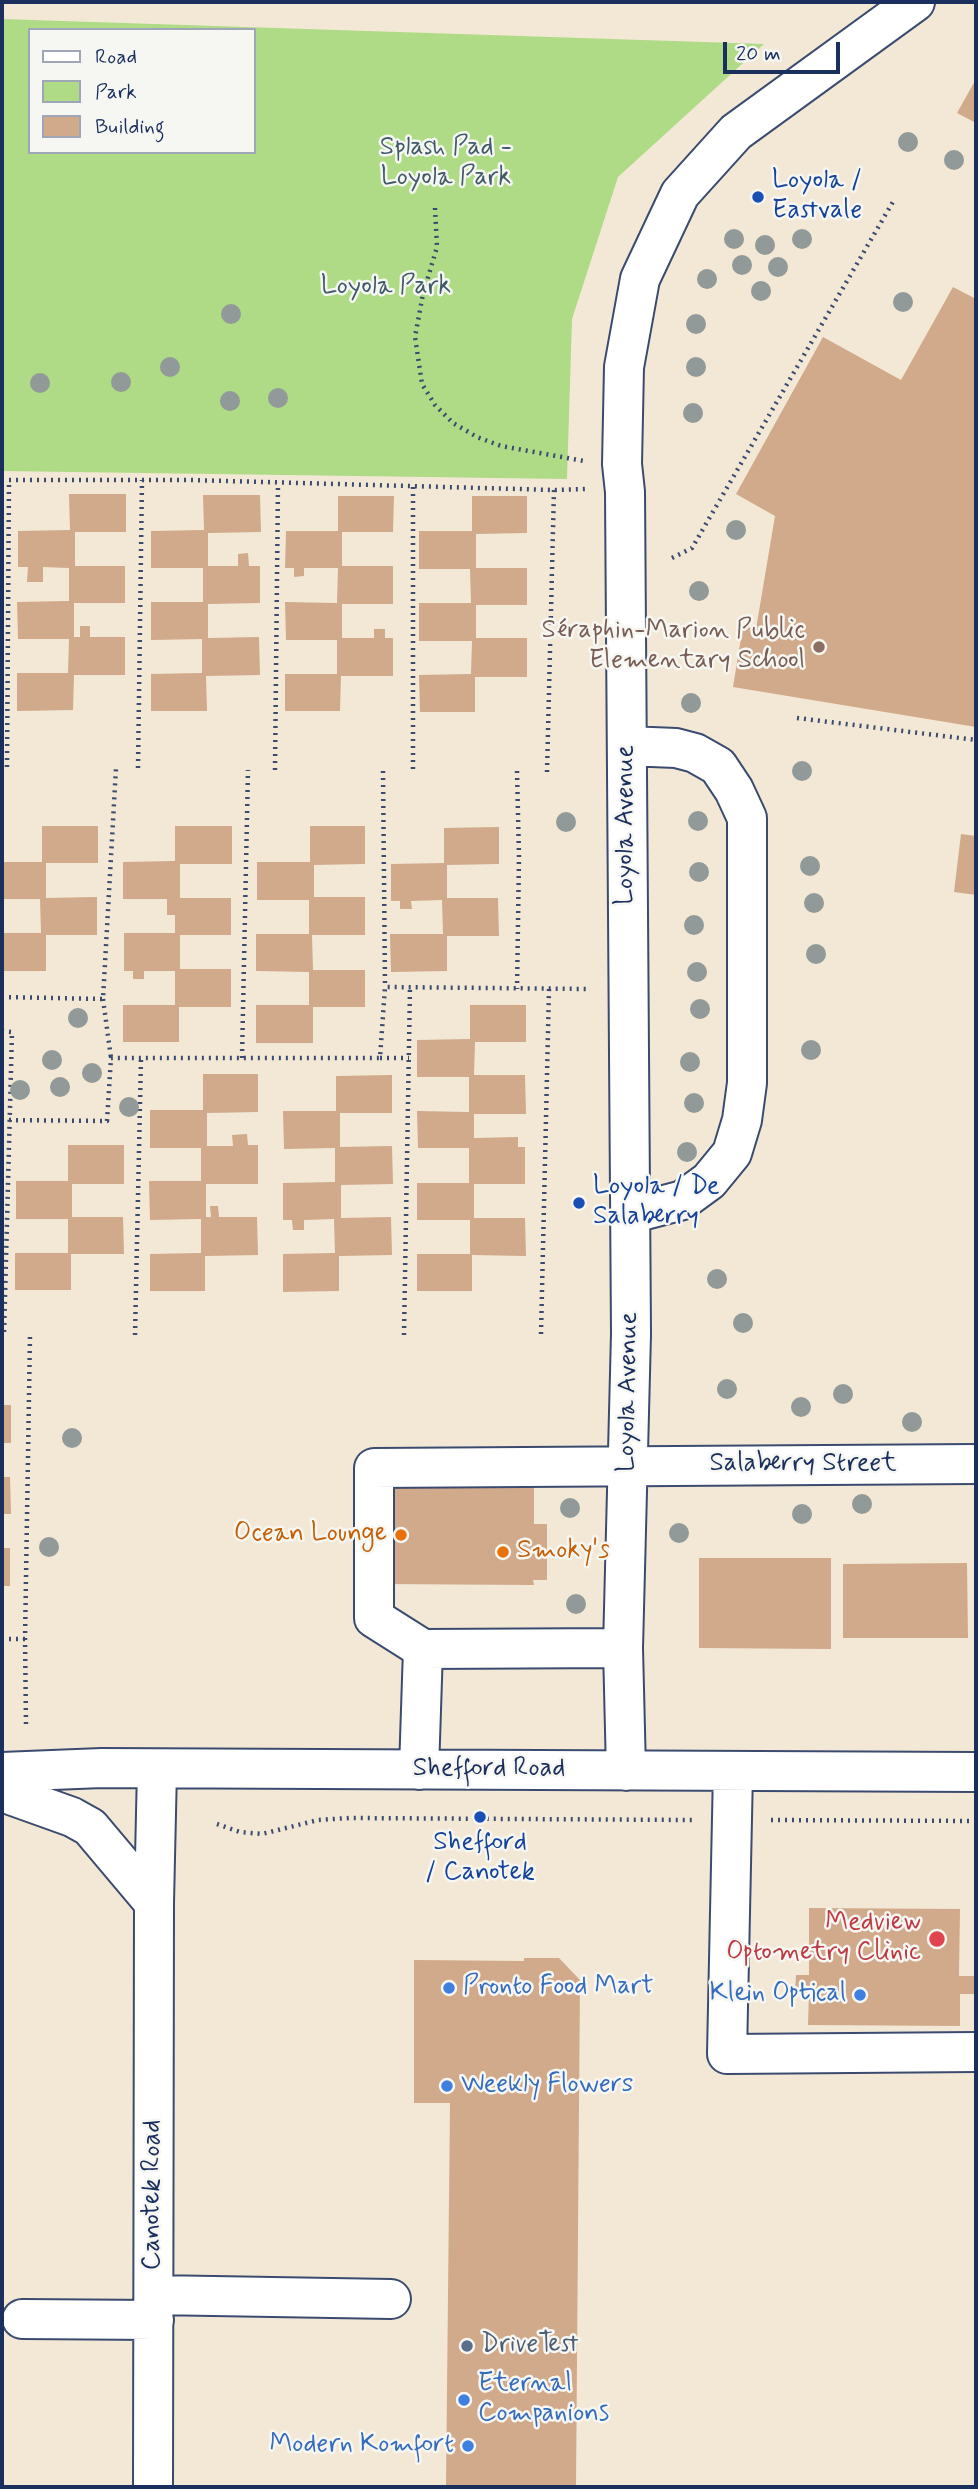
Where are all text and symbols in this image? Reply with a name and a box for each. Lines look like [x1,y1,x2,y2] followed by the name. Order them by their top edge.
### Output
[28,28,256,154] legend
[726,28,843,72] scale bar
[736,40,781,68] text: 20 m
[95,43,137,71] text: Road
[95,78,137,106] text: Park
[95,113,165,141] text: Building
[380,133,512,194] park label: Splash Pad - Loyola Park
[772,166,862,228] place label: Loyola / Eastvale
[750,189,766,205] marker: Loyola / Eastvale
[321,272,451,304] park label: Loyola Park
[541,616,805,678] place label: Séraphin-Marion Public Elementary School
[811,639,827,655] marker: Séraphin-Marion Public Elementary School
[611,745,643,905] street label: Loyola Avenue
[593,1172,720,1234] place label: Loyola / De Salaberry
[571,1195,587,1211] marker: Loyola / De Salaberry
[612,1312,646,1472] street label: Loyola Avenue
[709,1449,897,1481] street label: Salaberry Street
[234,1519,387,1551] place label: Ocean Lounge
[393,1527,409,1543] marker: Ocean Lounge
[517,1536,610,1568] place label: Smoky's
[495,1544,511,1560] marker: Smoky's
[413,1754,565,1786] street label: Shefford Road
[472,1809,488,1825] marker: Shefford / Canotek
[425,1828,535,1890] place label: Shefford / Canotek
[726,1908,921,1969] place label: Medview Optometry Clinic
[927,1929,947,1949] marker: Medview Optometry Clinic
[463,1972,654,2004] place label: Pronto Food Mart
[709,1979,846,2011] place label: Klein Optical
[441,1980,457,1996] marker: Pronto Food Mart
[852,1987,868,2003] marker: Klein Optical
[461,2070,633,2102] place label: Weekly Flowers
[439,2078,455,2094] marker: Weekly Flowers
[138,2120,170,2270] street label: Canotek Road
[481,2330,579,2362] place label: DriveTest
[459,2338,475,2354] marker: DriveTest
[478,2369,609,2430] place label: Eternal Companions
[456,2392,472,2408] marker: Eternal Companions
[270,2430,454,2462] place label: Modern Komfort
[460,2438,476,2454] marker: Modern Komfort

